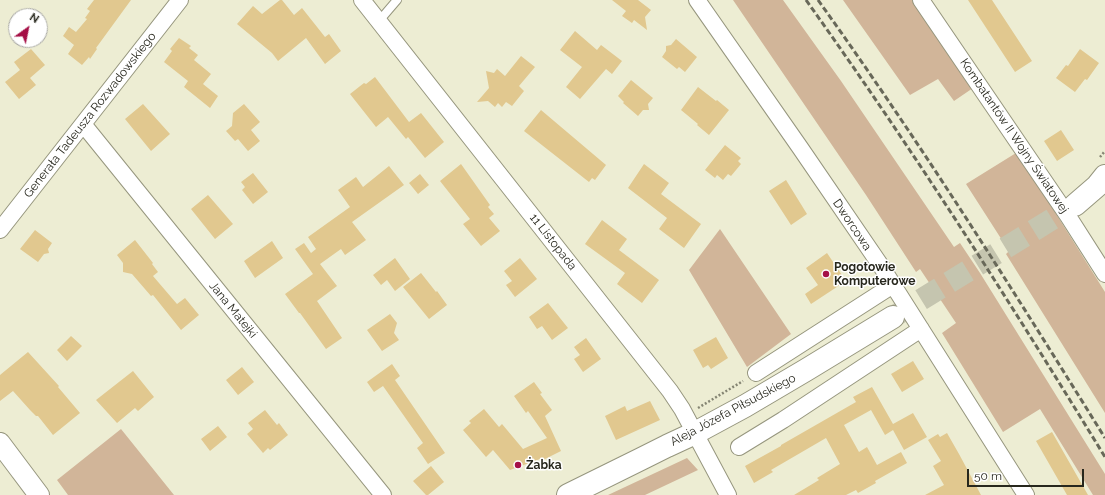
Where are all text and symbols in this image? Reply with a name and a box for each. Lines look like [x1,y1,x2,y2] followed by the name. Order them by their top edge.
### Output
[8,8,48,48] north arrow
[27,11,41,26] text: N
[21,29,159,201] street label: Generała Tadeusza Rozwadowskiego
[957,56,1071,216] street label: Kombatantów II Wojny Światowej
[830,197,874,253] street label: Dworcowa
[526,211,580,273] street label: 11 Listopada
[834,260,915,288] place label: Pogotowie Komputerowe
[821,269,831,279] marker: Pogotowie Komputerowe
[206,279,260,341] street label: Jana Matejki
[668,371,798,449] street label: Aleja Józefa Piłsudskiego
[526,458,562,472] place label: Żabka
[513,460,523,470] marker: Żabka
[969,461,1086,487] scale bar
[974,469,1002,483] text: 50 m

